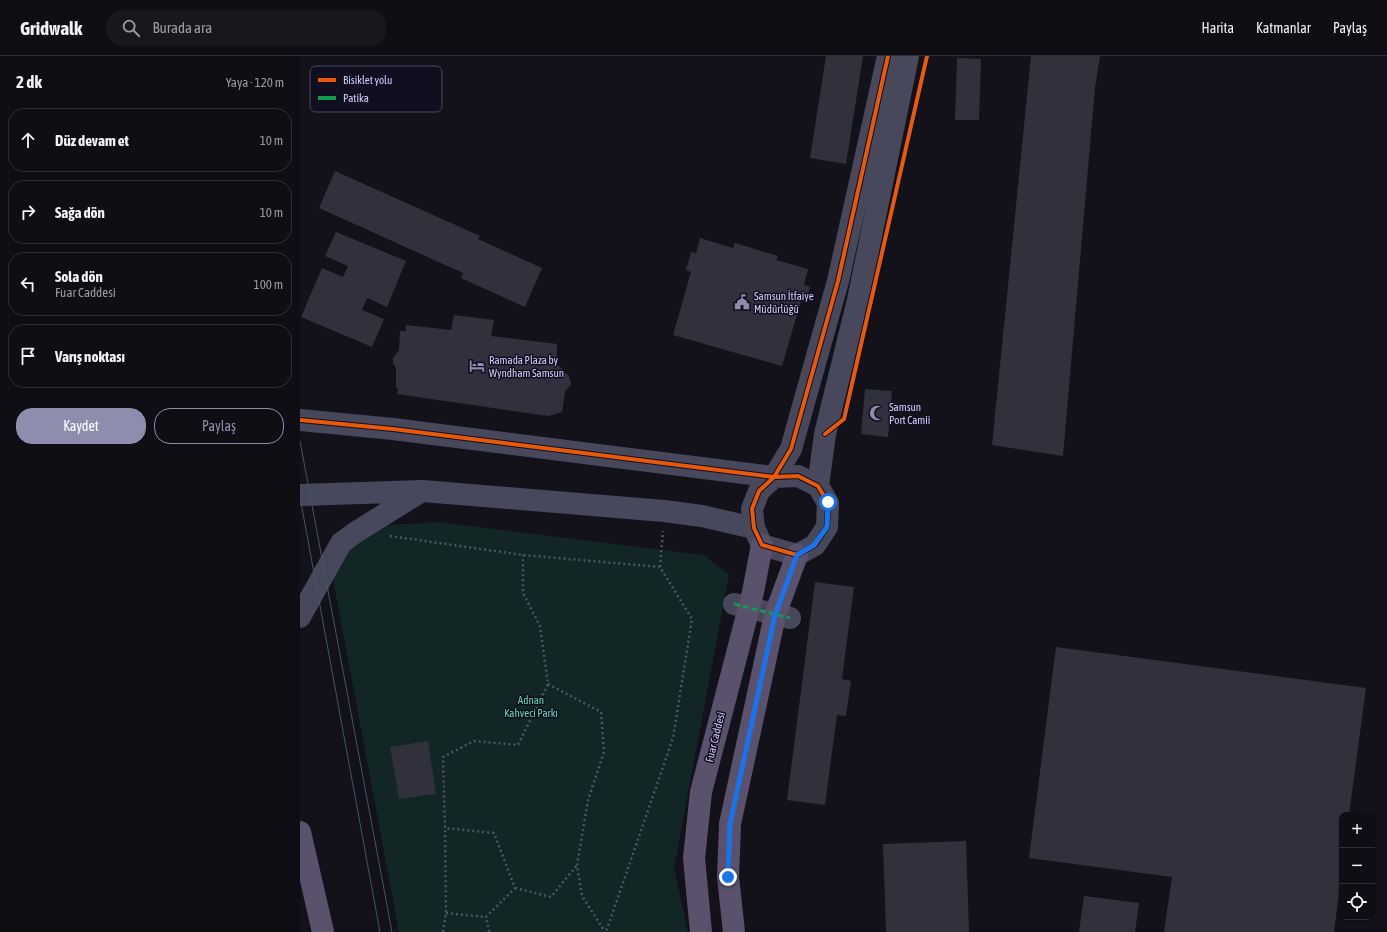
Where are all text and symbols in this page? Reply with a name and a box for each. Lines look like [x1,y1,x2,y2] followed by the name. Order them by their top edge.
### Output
[106,10,386,46] search box
[20,17,82,39] text: Gridwalk
[120,17,142,39] icon: search
[152,19,212,36] text: Burada ara
[1202,20,1234,36] text: Harita
[1256,20,1311,36] text: Katmanlar
[1333,20,1367,36] text: Paylaş
[310,66,442,112] legend
[16,72,42,92] text: 2 dk
[343,74,392,86] text: Bisiklet yolu
[226,75,284,90] text: Yaya · 120 m
[343,92,369,104] text: Patika
[17,129,39,151] icon: ahead
[55,132,129,149] text: Düz devam et
[260,133,283,148] text: 10 m
[17,201,39,223] icon: right
[55,204,105,221] text: Sağa dön
[260,205,283,220] text: 10 m
[55,268,103,285] text: Sola dön
[17,273,39,295] icon: left
[254,277,283,292] text: 100 m
[55,285,116,300] text: Fuar Caddesi
[754,290,814,315] place label: Samsun İtfaiye Müdürlüğü
[733,293,751,311] public building icon: Samsun İtfaiye Müdürlüğü
[17,345,39,367] icon: arrive
[55,348,125,365] text: Varış noktası
[489,354,564,379] place label: Ramada Plaza by Wyndham Samsun
[468,357,486,375] hotel icon: Ramada Plaza by Wyndham Samsun
[889,401,930,426] place label: Samsun Port Camii
[868,404,886,422] mosque icon: Samsun Port Camii
[16,408,146,444] button: Kaydet
[154,408,284,444] button: Paylaş
[819,493,837,511] route start
[504,694,558,719] park label: Adnan Kahveci Parkı
[703,711,727,763] street label: Fuar Caddesi
[1339,812,1375,920] map controls
[1339,812,1375,848] button: +
[1339,848,1375,884] button: −
[719,868,737,886] route end
[1339,884,1375,920] button: locate

